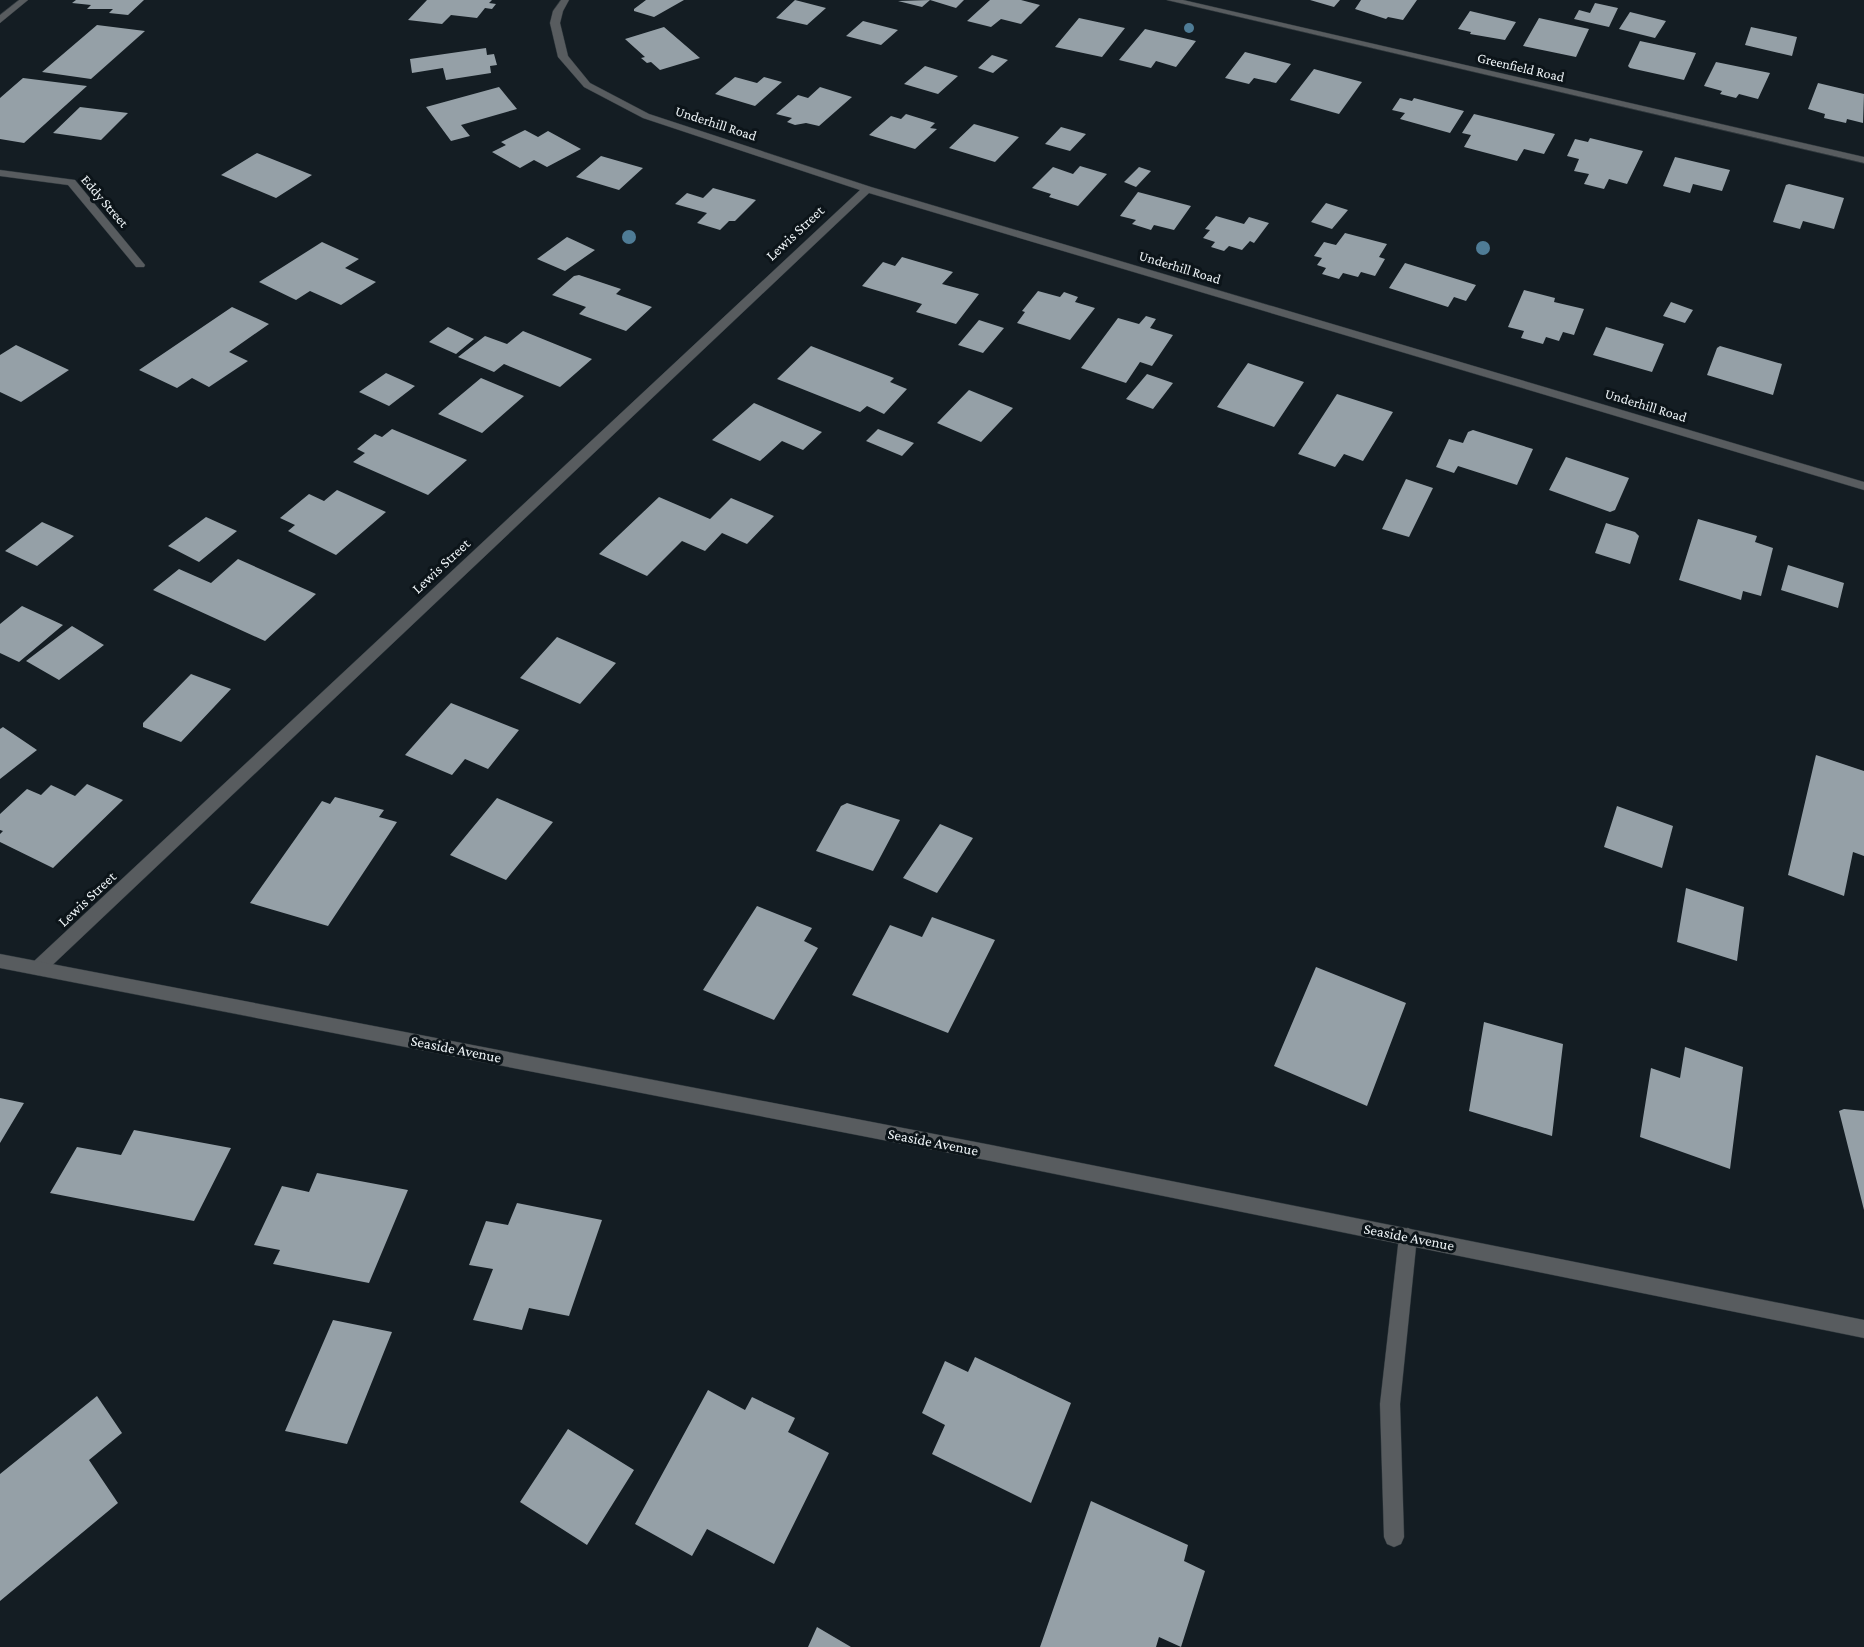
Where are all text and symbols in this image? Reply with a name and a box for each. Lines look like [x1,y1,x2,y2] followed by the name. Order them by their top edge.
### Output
[1476,49,1567,85] street label: Greenfield Road
[673,102,759,144] street label: Underhill Road
[78,172,132,231] street label: Eddy Street
[763,202,828,264] street label: Lewis Street
[1137,247,1223,287] street label: Underhill Road
[1603,385,1689,425] street label: Underhill Road
[409,535,474,597] street label: Lewis Street
[55,868,120,930] street label: Lewis Street
[409,1032,503,1066] street label: Seaside Avenue
[886,1125,980,1159] street label: Seaside Avenue
[1362,1220,1456,1254] street label: Seaside Avenue

